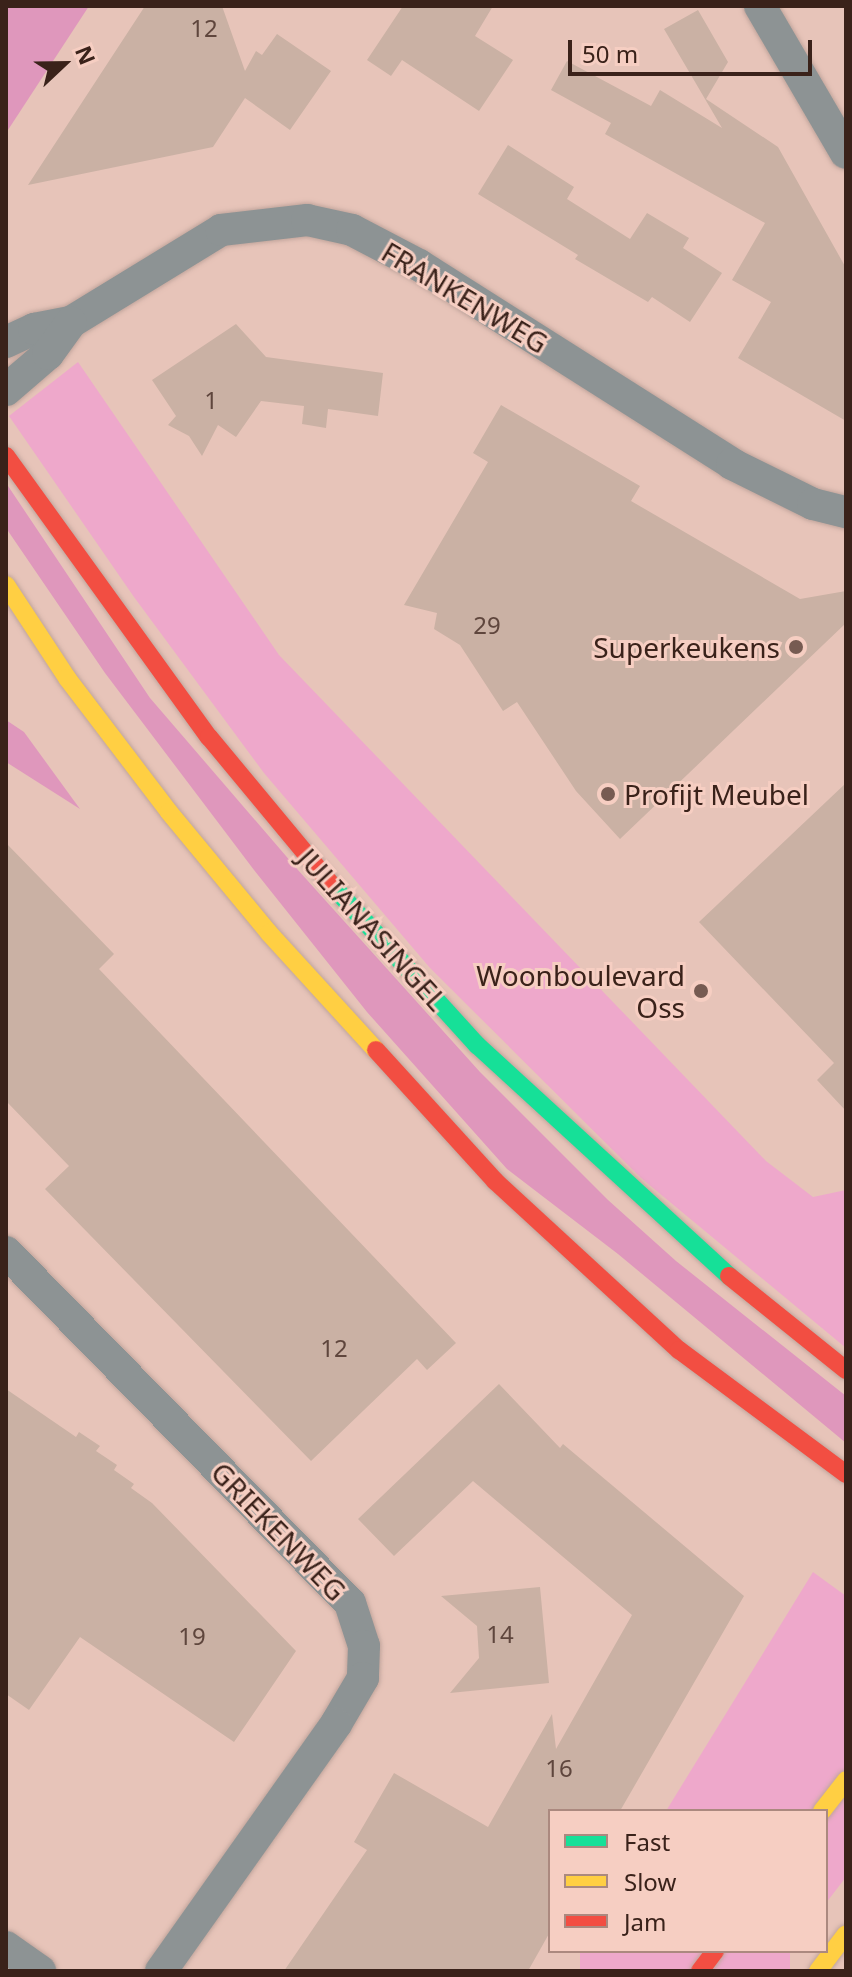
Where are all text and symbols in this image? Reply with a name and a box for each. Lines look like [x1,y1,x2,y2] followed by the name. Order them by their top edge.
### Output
[190,14,218,42] house number: 12
[24,24,104,104] north arrow
[572,24,816,74] scale bar
[582,37,638,70] text: 50 m
[69,41,104,69] text: N
[376,234,554,360] street label: FRANKENWEG
[204,386,218,414] house number: 1
[473,611,501,639] house number: 29
[593,630,780,664] place label: Superkeukens
[787,638,805,656] marker: Superkeukens
[624,777,809,811] place label: Profijt Meubel
[599,785,617,803] marker: Profijt Meubel
[292,841,454,1017] street label: JULIANASINGEL
[476,958,685,1024] place label: Woonboulevard Oss
[692,982,710,1000] marker: Woonboulevard Oss
[320,1334,348,1362] house number: 12
[205,1455,353,1607] street label: GRIEKENWEG
[486,1620,514,1648] house number: 14
[178,1622,206,1650] house number: 19
[545,1754,573,1782] house number: 16
[548,1809,828,1953] legend
[624,1825,670,1858] text: Fast
[624,1865,676,1898] text: Slow
[624,1905,666,1938] text: Jam

